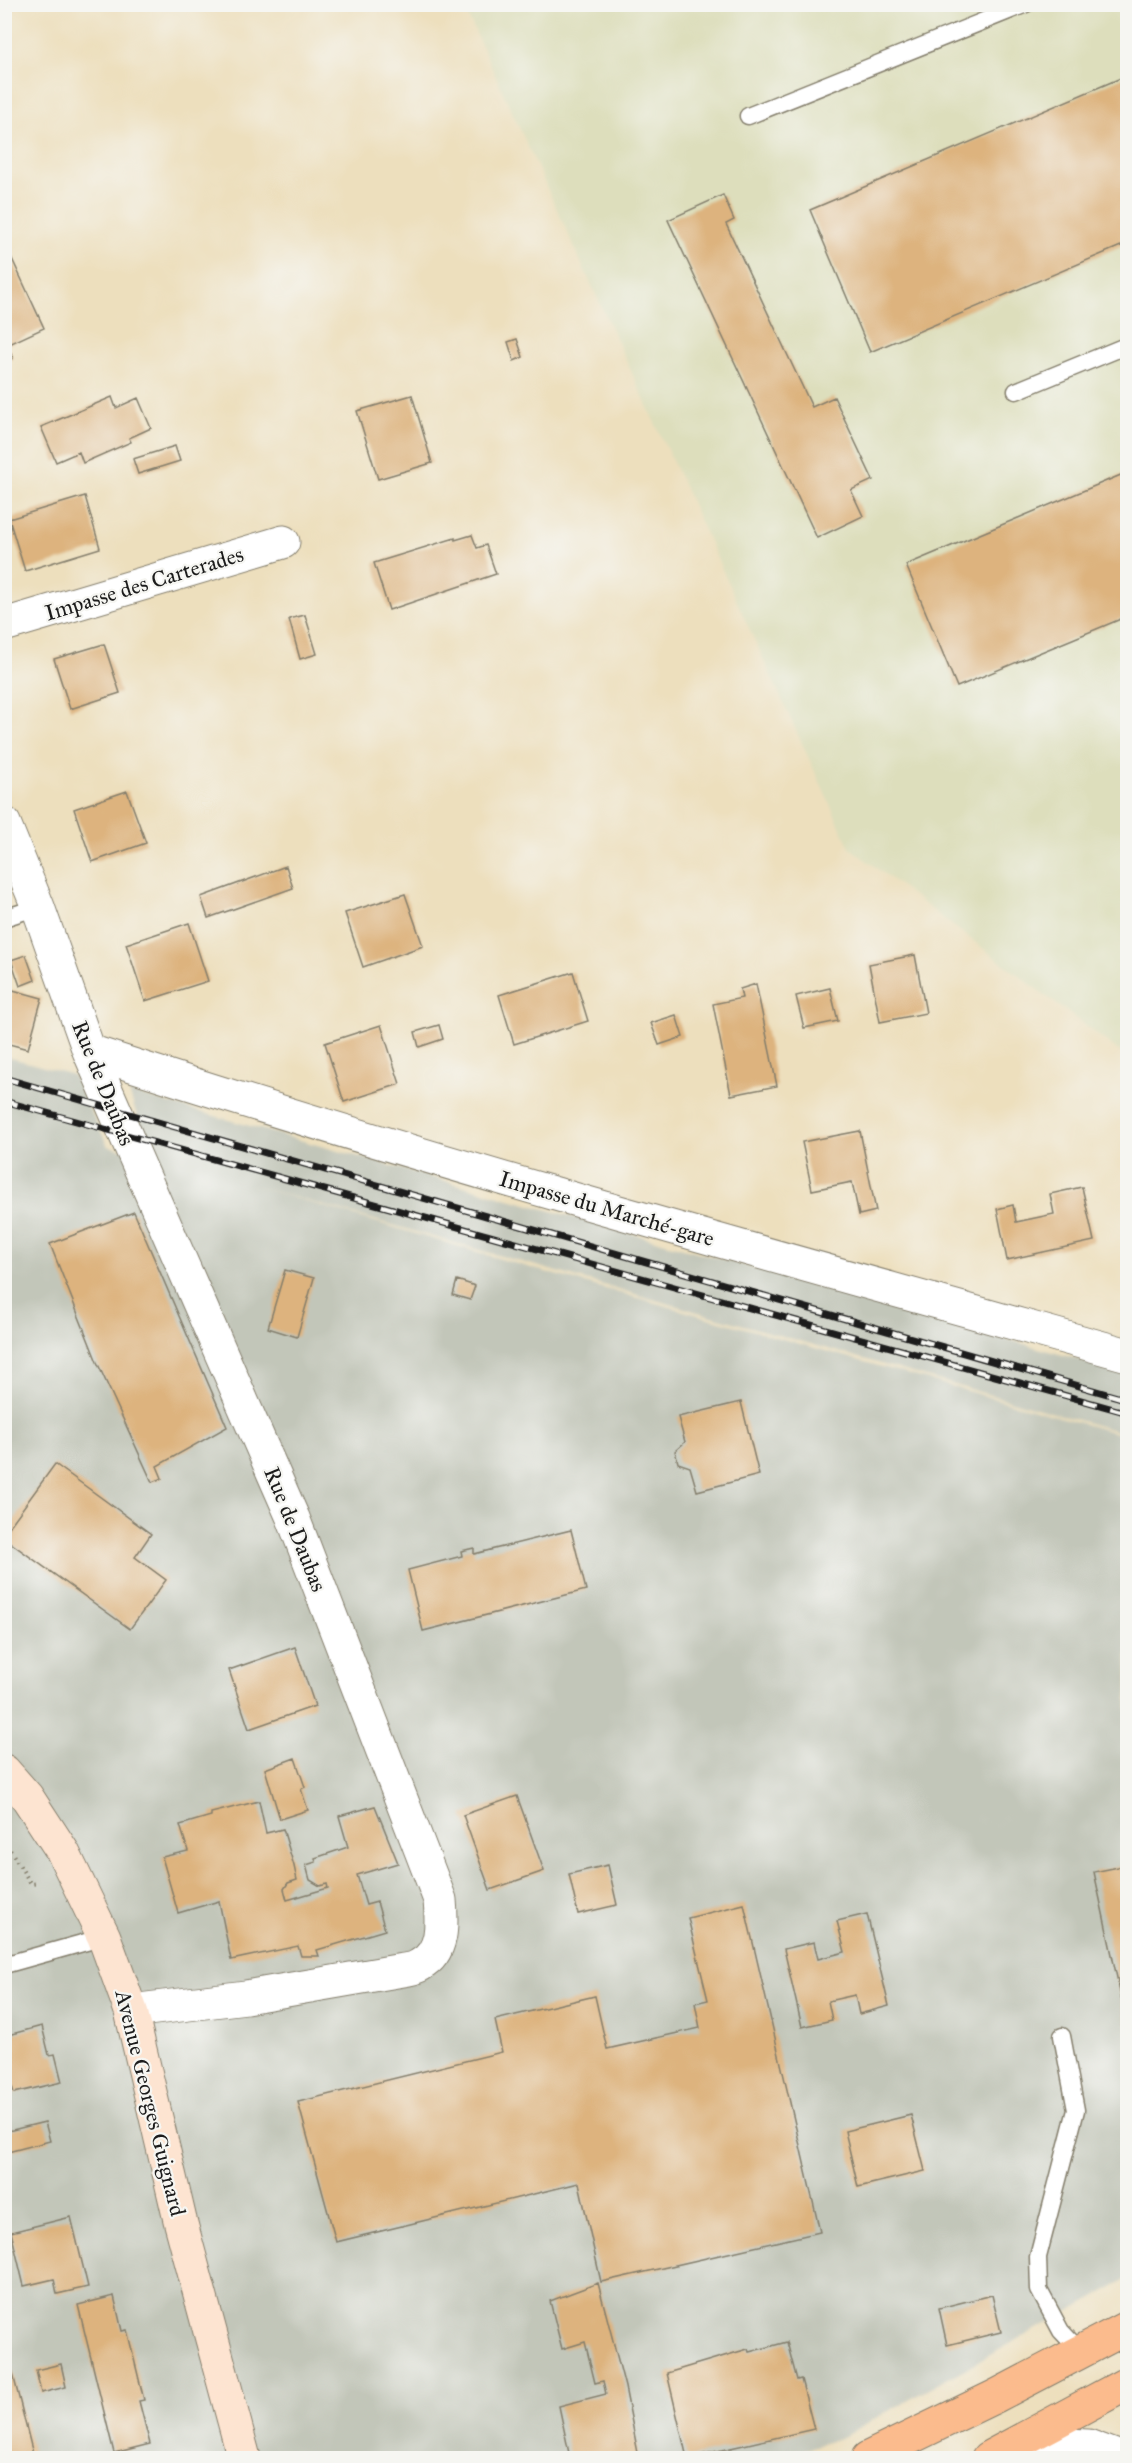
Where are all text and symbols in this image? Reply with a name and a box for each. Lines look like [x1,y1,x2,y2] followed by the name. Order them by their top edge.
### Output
[42,540,247,627] street label: Impasse des Carterades
[66,1017,141,1150] street label: Rue de Daubas
[496,1165,717,1252] street label: Impasse du Marché-gare
[258,1463,333,1596] street label: Rue de Daubas
[109,1986,192,2219] street label: Avenue Georges Guignard

